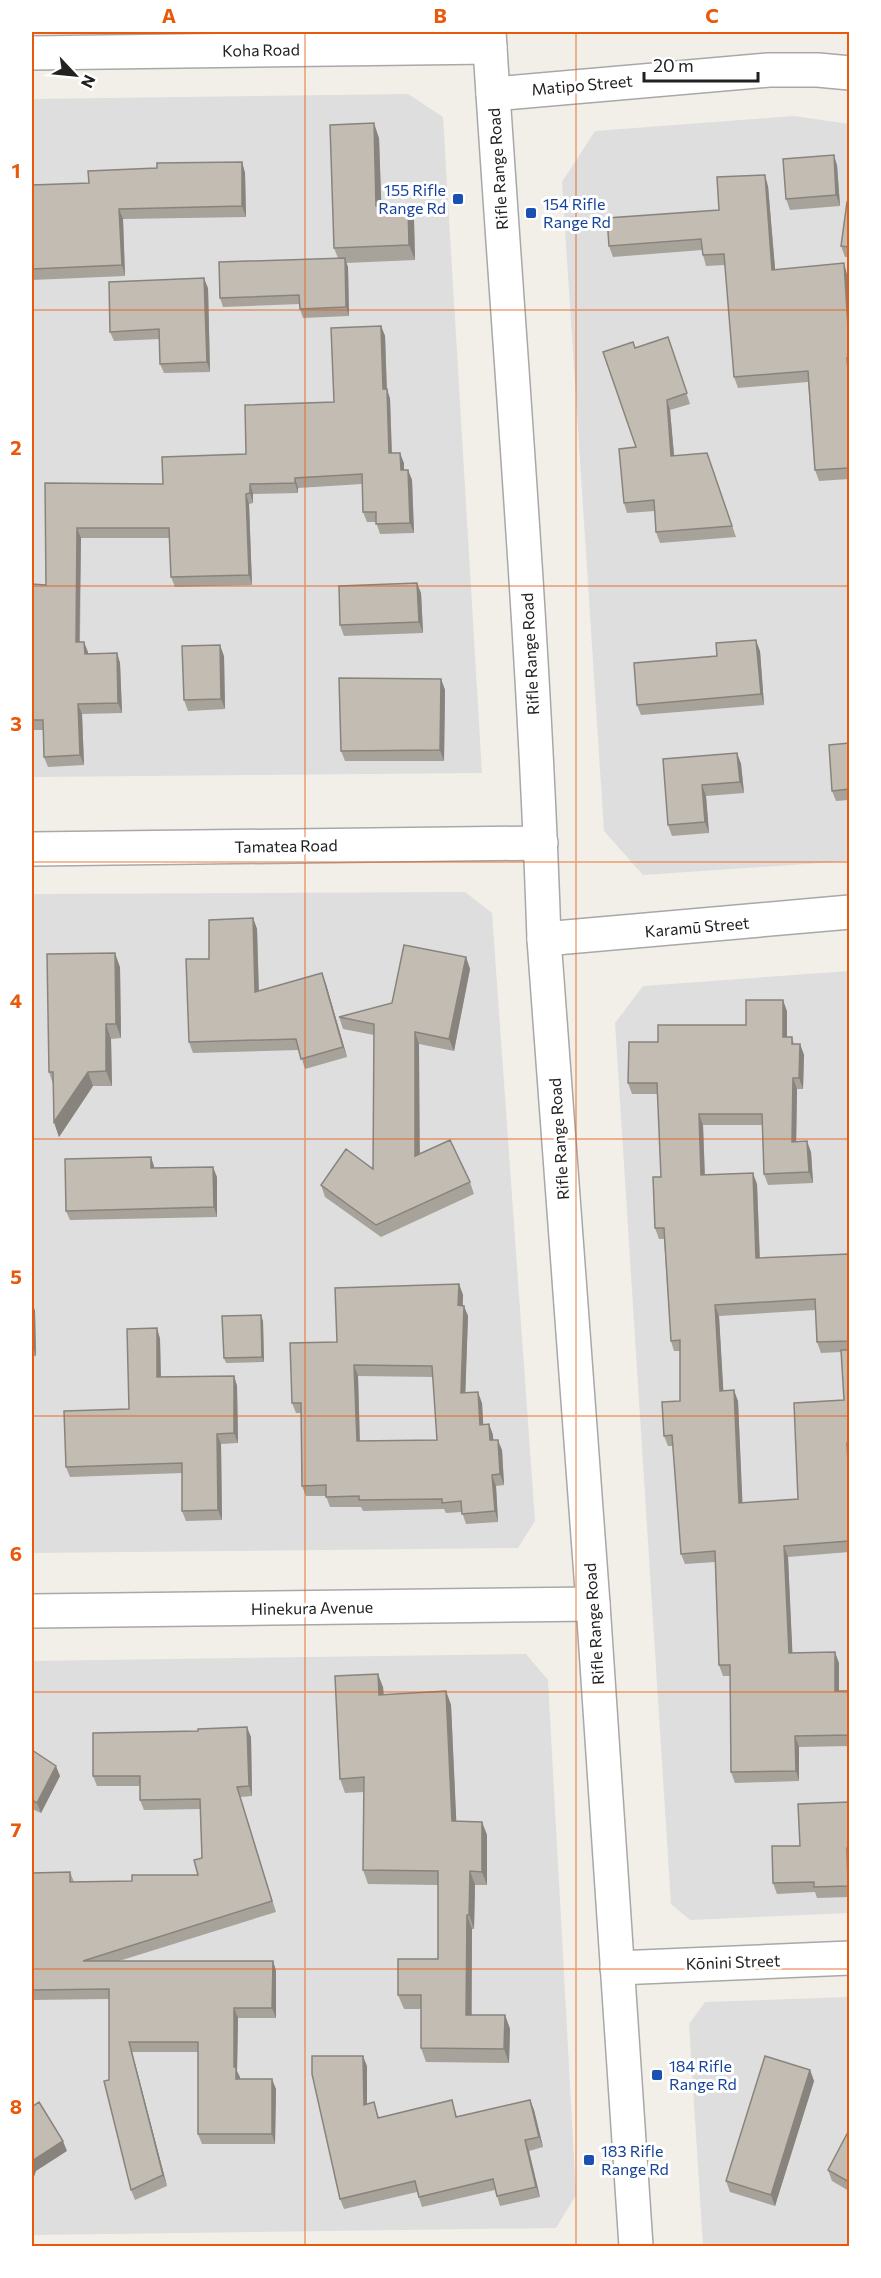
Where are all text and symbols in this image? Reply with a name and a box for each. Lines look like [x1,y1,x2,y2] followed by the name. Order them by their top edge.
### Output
[162,3,176,27] text: A
[433,3,447,27] text: B
[705,3,719,27] text: C
[222,39,300,60] street label: Koha Road
[45,45,105,105] north arrow
[644,45,758,83] scale bar
[653,54,694,76] text: 20 m
[531,71,634,98] street label: Matipo Street
[78,72,100,91] text: N
[484,107,511,231] street label: Rifle Range Road
[11,158,21,182] text: 1
[378,180,446,217] place label: 155 Rifle Range Rd
[451,192,465,206] marker: 155 Rifle Range Rd
[543,194,611,231] place label: 154 Rifle Range Rd
[524,206,538,220] marker: 154 Rifle Range Rd
[10,435,22,459] text: 2
[517,592,542,716] street label: Rifle Range Road
[10,711,22,735] text: 3
[234,835,338,856] street label: Tamatea Road
[644,912,750,941] street label: Karamū Street
[10,988,22,1012] text: 4
[545,1077,572,1201] street label: Rifle Range Road
[10,1264,22,1288] text: 5
[10,1541,22,1565] text: 6
[580,1562,607,1686] street label: Rifle Range Road
[251,1597,373,1618] street label: Hinekura Avenue
[11,1817,22,1841] text: 7
[685,1950,781,1973] street label: Kōnini Street
[669,2056,737,2093] place label: 184 Rifle Range Rd
[650,2068,664,2082] marker: 184 Rifle Range Rd
[10,2094,22,2118] text: 8
[601,2141,669,2178] place label: 183 Rifle Range Rd
[582,2153,596,2167] marker: 183 Rifle Range Rd

